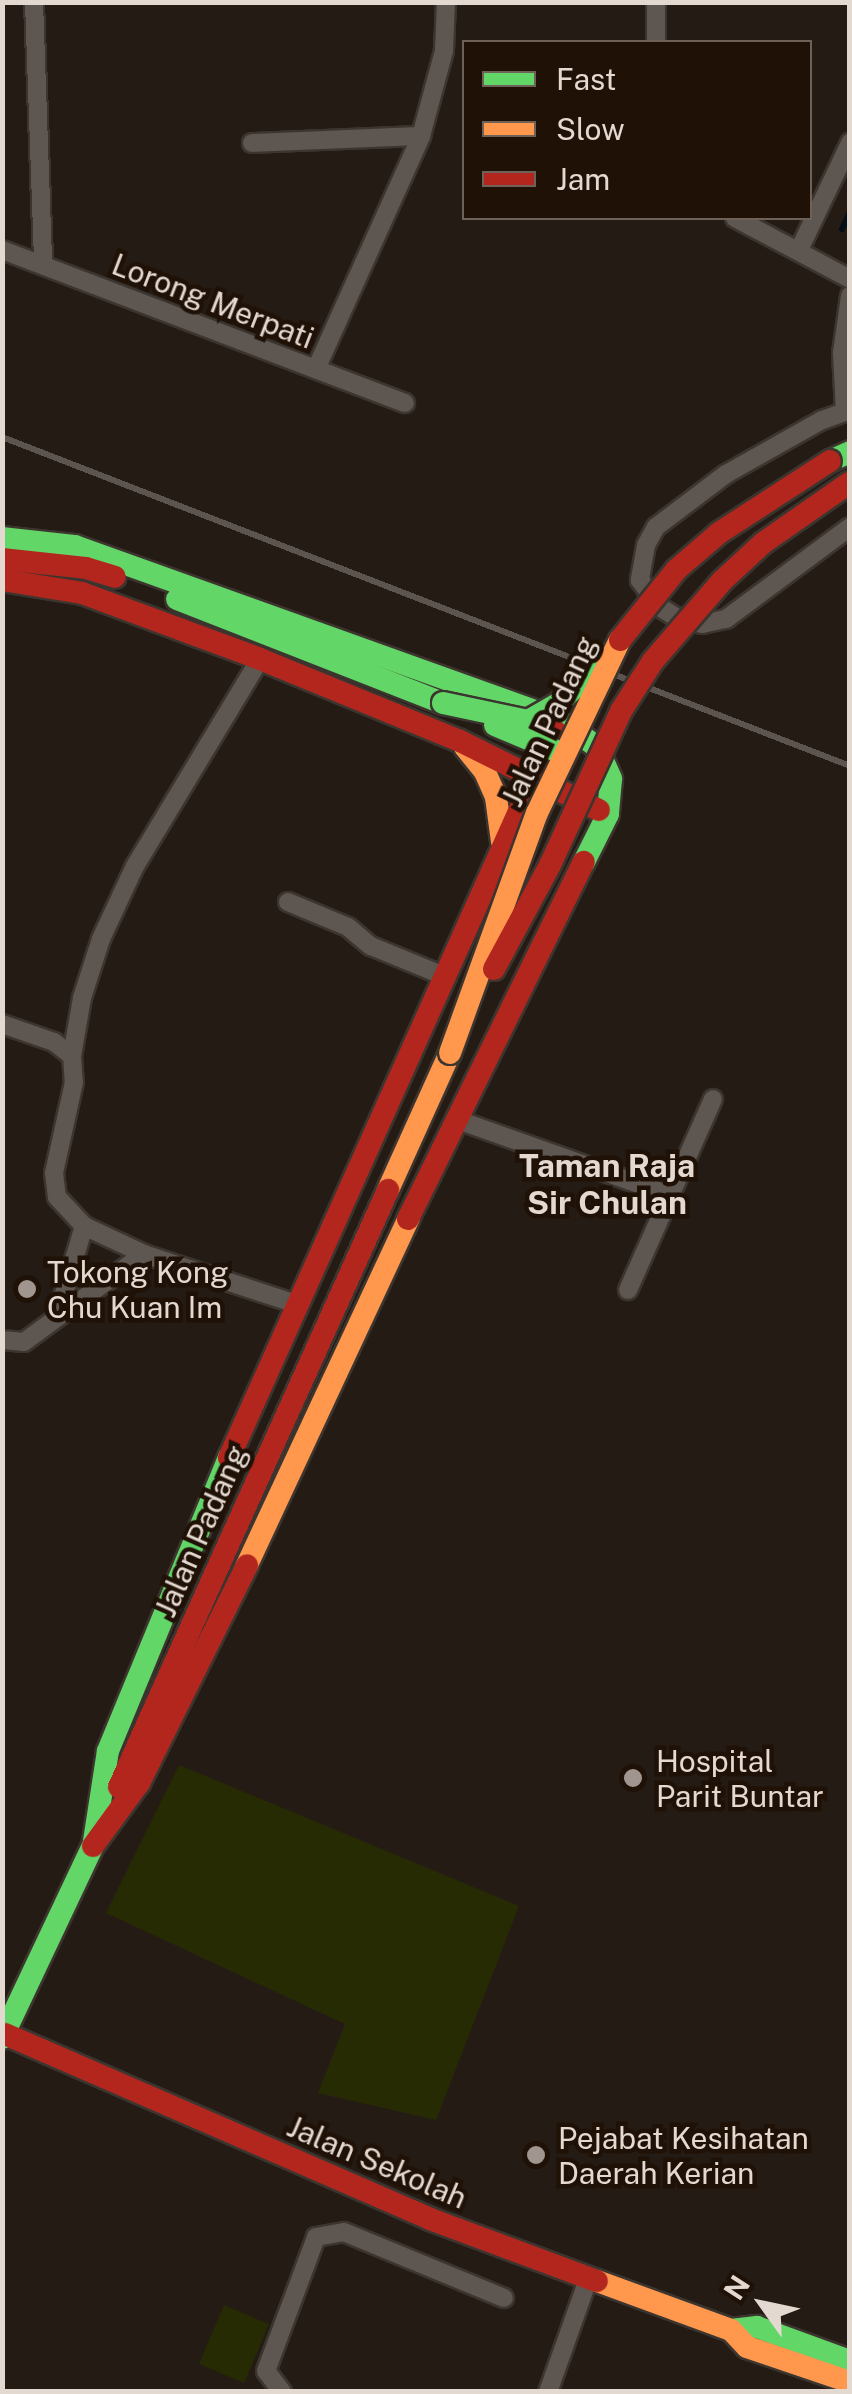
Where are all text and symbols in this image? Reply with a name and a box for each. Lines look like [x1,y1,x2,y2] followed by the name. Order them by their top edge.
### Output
[462,40,812,220] legend
[556,61,616,97] text: Fast
[556,111,625,147] text: Slow
[556,161,610,197] text: Jam
[107,246,319,356] street label: Lorong Merpati
[494,630,604,812] street label: Jalan Padang
[519,1148,695,1223] district label: Taman Raja Sir Chulan
[47,1254,229,1324] place label: Tokong Kong Chu Kuan Im
[16,1278,38,1300] marker: Tokong Kong Chu Kuan Im
[147,1440,255,1622] street label: Jalan Padang
[656,1743,824,1814] place label: Hospital Parit Buntar
[620,1765,646,1791] marker: Hospital Parit Buntar
[282,2108,472,2216] street label: Jalan Sekolah
[558,2120,809,2190] place label: Pejabat Kesihatan Daerah Kerian
[523,2142,549,2168] marker: Pejabat Kesihatan Daerah Kerian
[712,2254,812,2354] north arrow
[717,2269,756,2306] text: N

